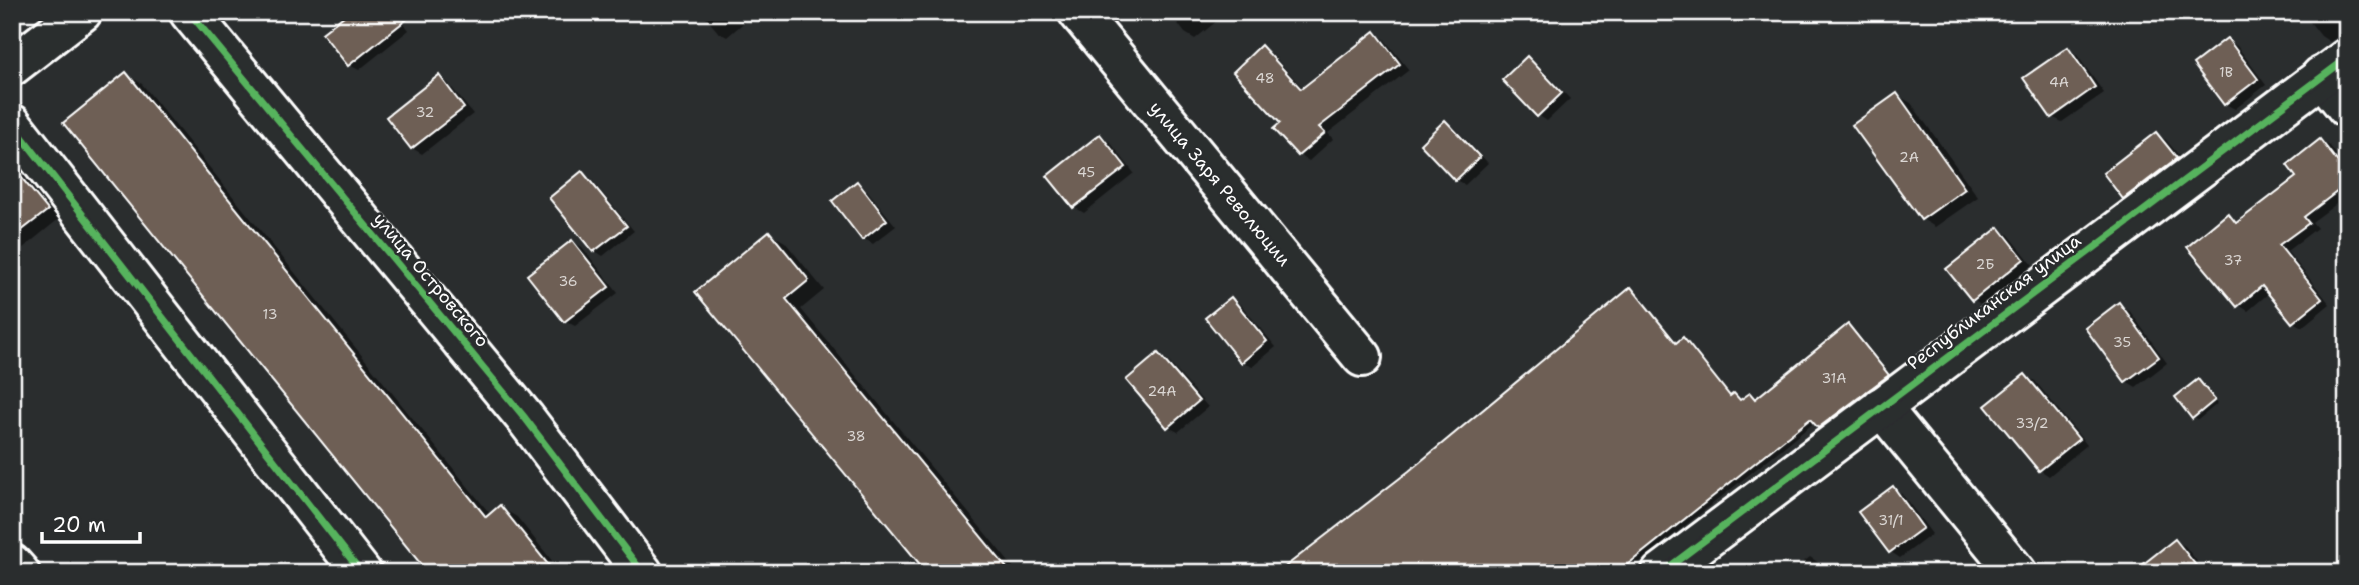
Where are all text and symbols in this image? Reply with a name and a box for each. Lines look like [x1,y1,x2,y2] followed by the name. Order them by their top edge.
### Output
[2219,63,2233,81] house number: 1В
[1255,69,1275,87] house number: 48
[2049,73,2069,91] house number: 4А
[1144,96,1296,272] street label: улица Заря Революции
[416,103,434,121] house number: 32
[1899,148,1919,166] house number: 2А
[1077,163,1095,181] house number: 45
[368,208,494,352] street label: улица Островского
[1902,229,2086,375] street label: Республиканская улица
[2224,251,2242,269] house number: 37
[1975,255,1995,273] house number: 2Б
[558,272,578,290] house number: 36
[263,305,277,323] house number: 13
[2113,333,2131,351] house number: 35
[1821,369,1847,387] house number: 31А
[1148,382,1176,400] house number: 24А
[2016,414,2048,432] house number: 33/2
[846,427,866,445] house number: 38
[42,501,140,545] scale bar
[52,511,106,539] text: 20 m
[1878,511,1904,529] house number: 31/1

